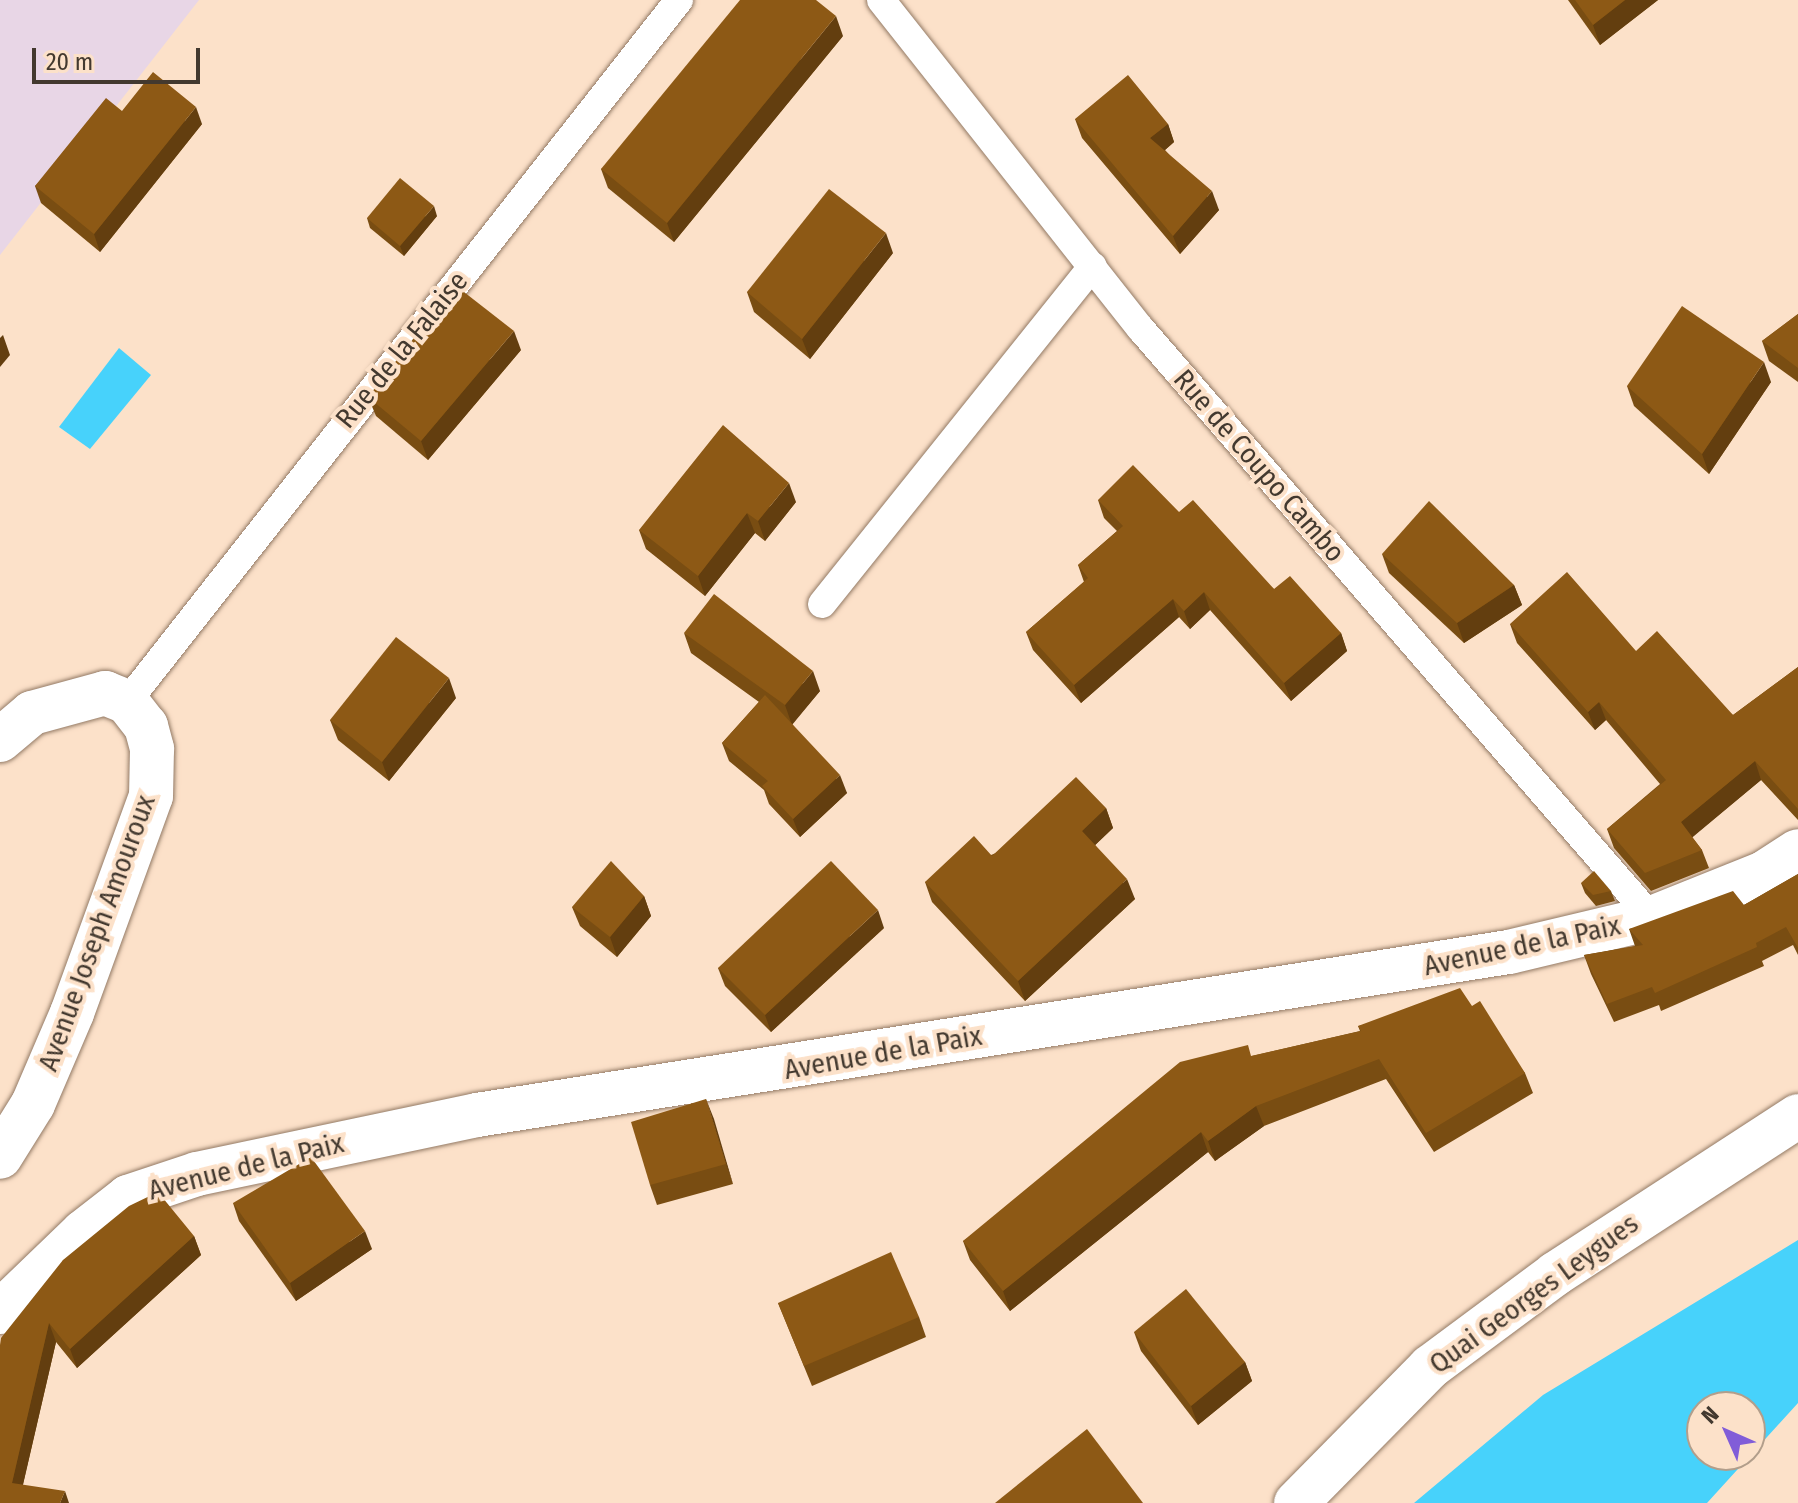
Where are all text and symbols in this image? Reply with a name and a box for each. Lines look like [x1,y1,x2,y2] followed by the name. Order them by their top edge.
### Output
[36,32,204,82] scale bar
[46,48,93,76] text: 20 m
[329,265,475,435] street label: Rue de la Falaise
[1166,363,1352,569] street label: Rue de Coupo Cambo
[31,790,163,1076] street label: Avenue Joseph Amouroux
[1421,909,1623,983] street label: Avenue de la Paix
[782,1019,984,1087] street label: Avenue de la Paix
[145,1127,347,1207] street label: Avenue de la Paix
[1423,1207,1645,1381] street label: Quai Georges Leygues
[1686,1391,1766,1471] north arrow
[1696,1401,1724,1429] text: N

